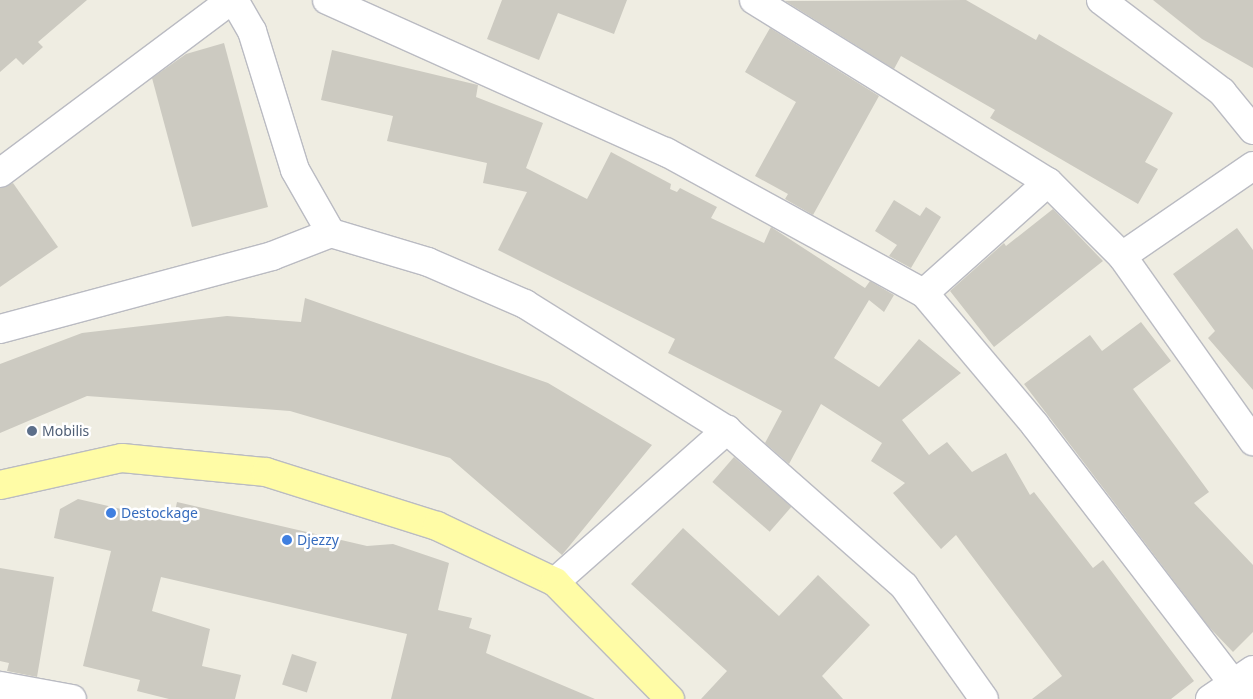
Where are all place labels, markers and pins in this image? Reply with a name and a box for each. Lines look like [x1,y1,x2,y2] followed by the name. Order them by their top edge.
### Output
[42,423,89,439] place label: Mobilis
[26,425,38,437] marker: Mobilis
[121,505,198,521] place label: Destockage
[105,507,117,519] marker: Destockage
[297,532,339,548] place label: Djezzy
[281,534,293,546] marker: Djezzy

